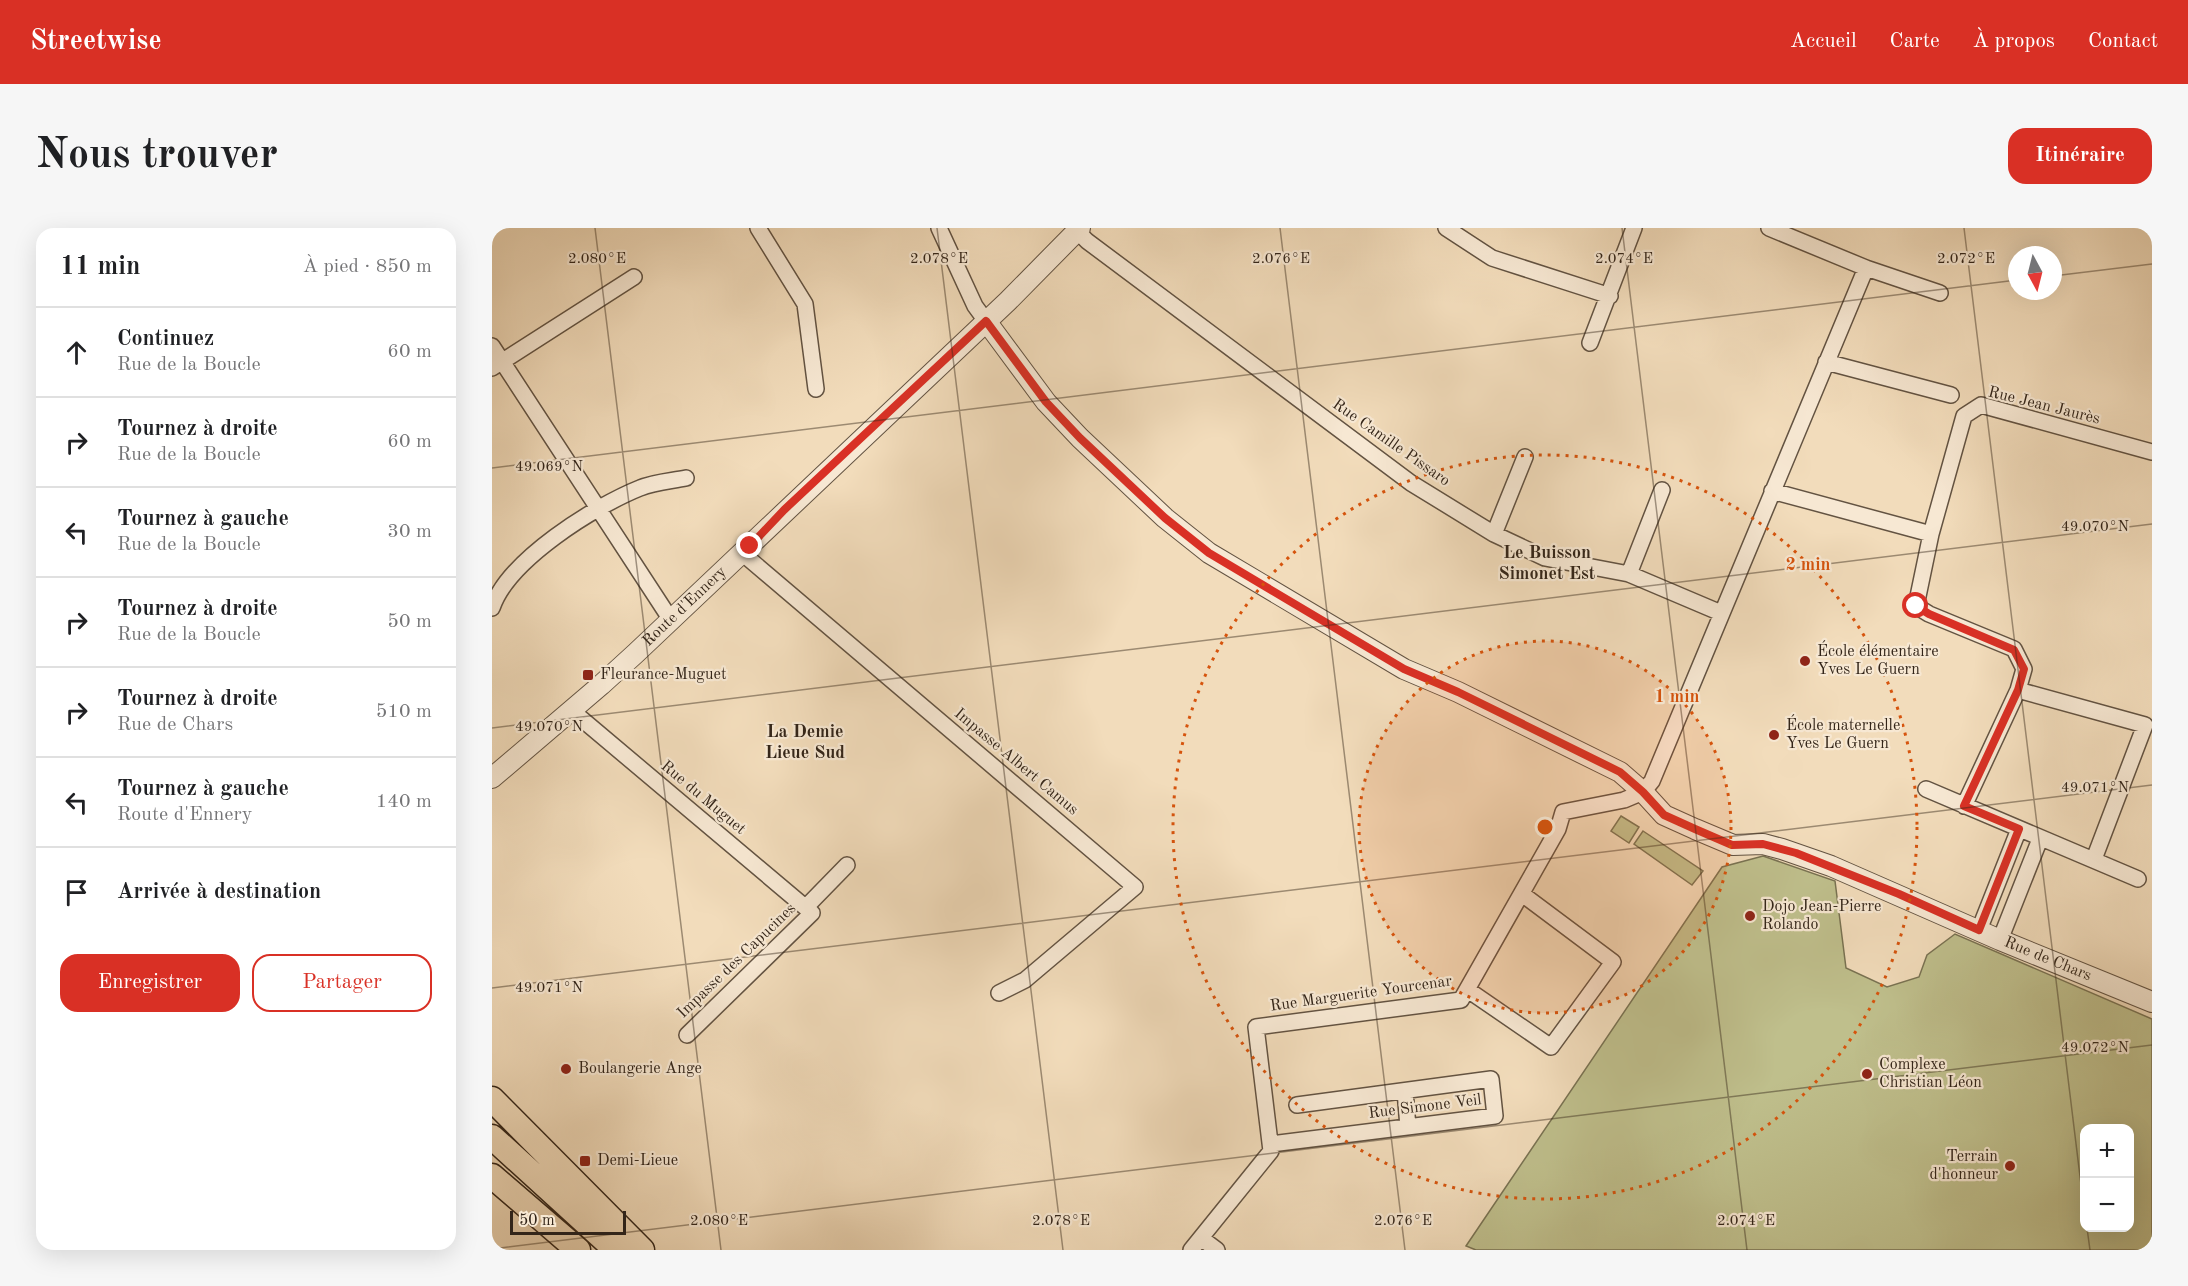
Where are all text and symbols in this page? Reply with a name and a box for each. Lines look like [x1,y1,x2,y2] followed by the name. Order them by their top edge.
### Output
[30,28,162,56] text: Streetwise
[1790,31,1857,52] text: Accueil
[1890,31,1940,52] text: Carte
[1973,31,2055,52] text: À propos
[2088,31,2158,52] text: Contact
[2008,128,2152,184] button: Itinéraire
[36,135,278,177] text: Nous trouver
[2008,246,2062,300] north arrow
[568,252,626,267] text: 2.080°E
[910,252,968,267] text: 2.078°E
[1252,252,1310,267] text: 2.076°E
[1595,252,1653,267] text: 2.074°E
[1937,252,1995,267] text: 2.072°E
[60,254,140,280] text: 11 min
[303,257,432,277] text: À pied · 850 m
[117,328,214,350] text: Continuez
[60,336,93,369] icon: ahead
[387,342,432,362] text: 60 m
[117,355,261,375] text: Rue de la Boucle
[1986,384,2102,428] street label: Rue Jean Jaurès
[1329,396,1453,490] street label: Rue Camille Pissaro
[117,418,278,440] text: Tournez à droite
[60,426,93,459] icon: right
[387,432,432,452] text: 60 m
[117,445,261,465] text: Rue de la Boucle
[515,460,583,475] text: 49.069°N
[117,508,289,530] text: Tournez à gauche
[60,516,93,549] icon: left
[2061,520,2129,535] text: 49.070°N
[387,522,432,542] text: 30 m
[736,532,762,558] route end
[117,535,261,555] text: Rue de la Boucle
[1499,544,1596,583] district label: Le Buisson Simonet Est
[1785,556,1831,574] text: 2 min
[640,563,730,650] street label: Route d'Ennery
[1902,592,1928,618] route start
[117,598,278,620] text: Tournez à droite
[60,606,93,639] icon: right
[387,612,432,632] text: 50 m
[117,625,261,645] text: Rue de la Boucle
[1817,640,1939,678] place label: École élémentaire Yves Le Guern
[1798,654,1812,668] marker: École élémentaire Yves Le Guern
[600,667,727,683] place label: Fleurance-Muguet
[581,668,595,682] marker: Fleurance-Muguet
[117,688,278,710] text: Tournez à droite
[1654,688,1700,706] text: 1 min
[60,696,93,729] icon: right
[376,702,432,722] text: 510 m
[951,706,1081,818] street label: Impasse Albert Camus
[1786,714,1900,752] place label: École maternelle Yves Le Guern
[117,715,233,735] text: Rue de Chars
[515,720,583,735] text: 49.070°N
[765,723,845,762] district label: La Demie Lieue Sud
[1767,728,1781,742] marker: École maternelle Yves Le Guern
[658,758,749,838] street label: Rue du Muguet
[117,778,289,800] text: Tournez à gauche
[2061,781,2129,796] text: 49.071°N
[60,786,93,819] icon: left
[376,792,432,812] text: 140 m
[117,805,252,825] text: Route d'Ennery
[1535,817,1555,837] centre of rings
[60,876,93,909] icon: arrive
[117,881,321,903] text: Arrivée à destination
[1762,899,1881,933] place label: Dojo Jean-Pierre Rolando
[675,900,799,1022] street label: Impasse des Capucines
[1743,909,1757,923] marker: Dojo Jean-Pierre Rolando
[2002,935,2094,984] street label: Rue de Chars
[60,954,240,1012] button: Enregistrer
[252,954,432,1012] button: Partager
[1269,973,1453,1015] street label: Rue Marguerite Yourcenar
[515,981,583,996] text: 49.071°N
[2061,1041,2129,1056] text: 49.072°N
[1879,1057,1982,1091] place label: Complexe Christian Léon
[578,1061,702,1077] place label: Boulangerie Ange
[559,1062,573,1076] marker: Boulangerie Ange
[1860,1067,1874,1081] marker: Complexe Christian Léon
[1367,1092,1483,1122] street label: Rue Simone Veil
[2080,1124,2134,1232] map controls
[2080,1124,2134,1178] button: +
[1929,1149,1998,1183] place label: Terrain d'honneur
[597,1153,678,1169] place label: Demi-Lieue
[578,1154,592,1168] marker: Demi-Lieue
[2003,1159,2017,1173] marker: Terrain d'honneur
[2080,1178,2134,1232] button: −
[510,1208,626,1236] scale bar
[519,1213,555,1229] text: 50 m
[690,1214,748,1229] text: 2.080°E
[1032,1214,1090,1229] text: 2.078°E
[1374,1214,1432,1229] text: 2.076°E
[1717,1214,1775,1229] text: 2.074°E

